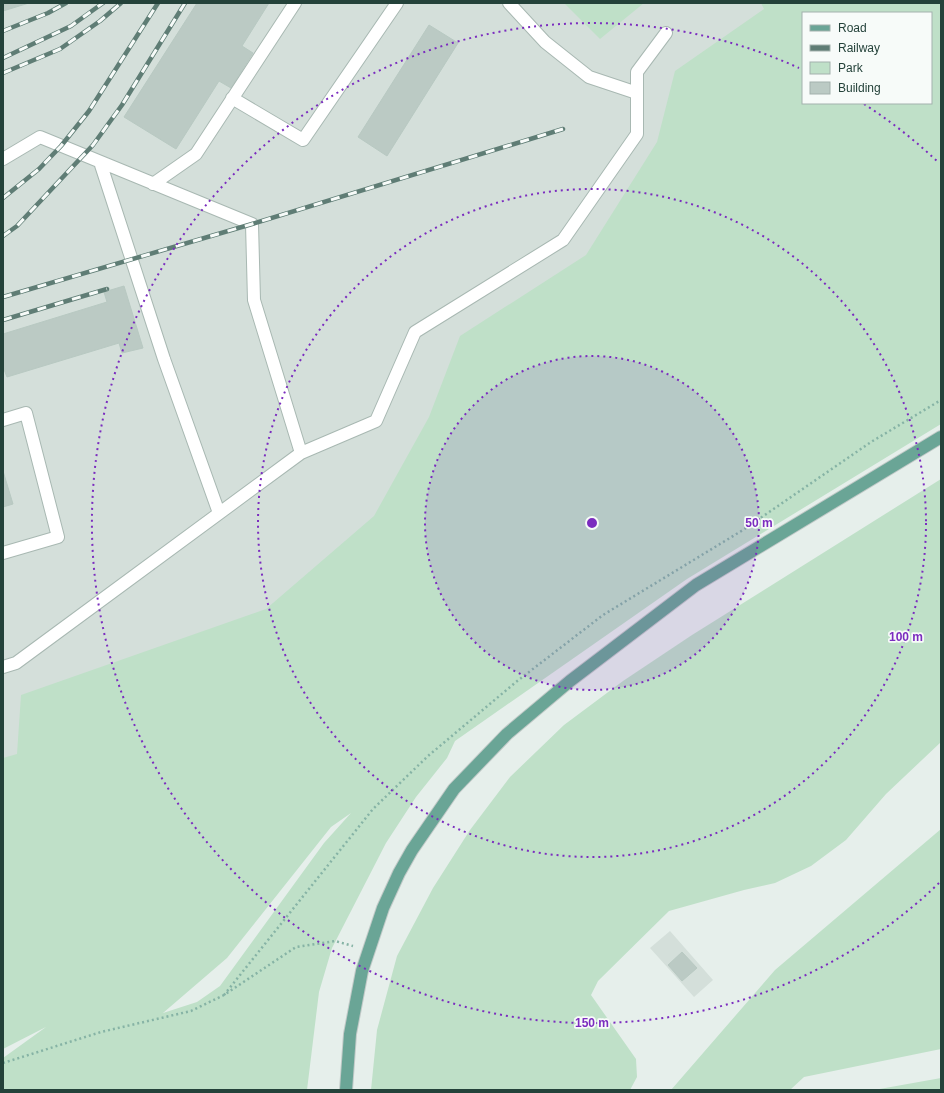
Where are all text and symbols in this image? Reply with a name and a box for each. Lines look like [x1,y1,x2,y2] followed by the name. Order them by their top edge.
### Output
[802,12,932,104] legend
[838,21,867,35] text: Road
[838,41,880,55] text: Railway
[838,61,864,75] text: Park
[838,81,881,95] text: Building
[585,516,599,530] centre of rings
[745,516,773,530] text: 50 m
[889,630,923,644] text: 100 m
[575,1016,609,1030] text: 150 m

